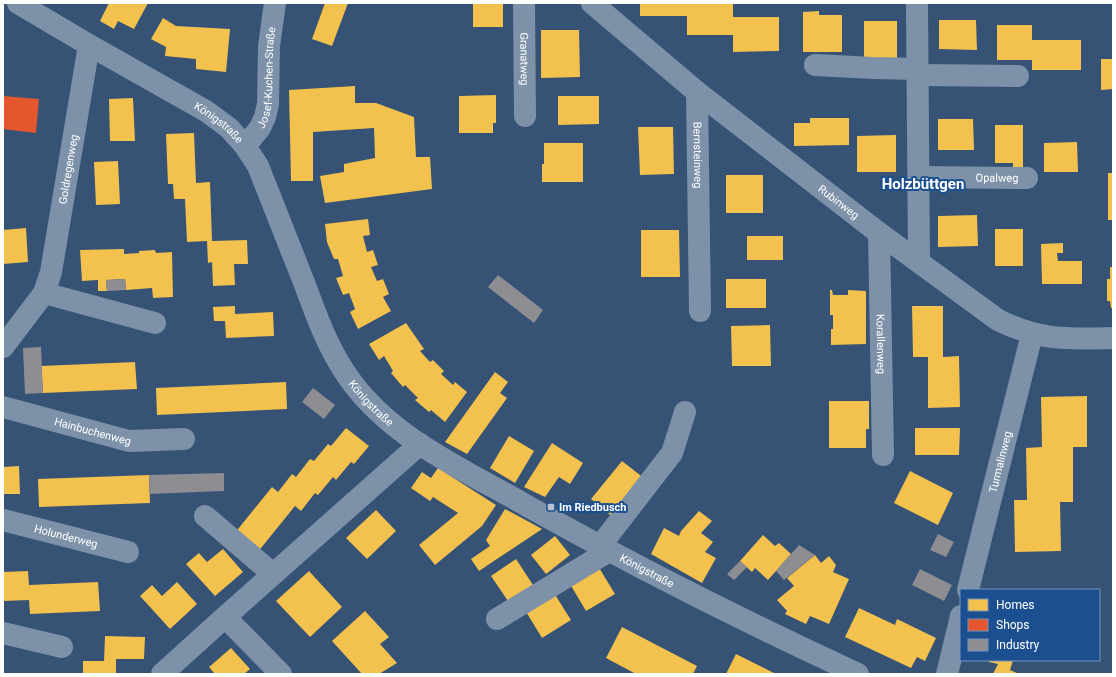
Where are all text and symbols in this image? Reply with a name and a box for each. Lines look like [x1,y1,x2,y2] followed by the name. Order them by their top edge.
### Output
[255,26,279,131] street label: Josef-Kuchen-Straße
[517,32,531,86] street label: Granatweg
[192,100,246,146] street label: Königstraße
[690,122,704,188] street label: Bernsteinweg
[56,134,81,205] street label: Goldregenweg
[976,172,1018,185] street label: Opalweg
[882,175,964,193] district label: Holzbüttgen
[815,182,861,222] street label: Rubinweg
[873,314,888,374] street label: Korallenweg
[346,378,396,429] street label: Königstraße
[53,415,132,448] street label: Hainbuchenweg
[987,430,1014,494] street label: Turmalinweg
[559,501,626,514] place label: Im Riedbusch
[546,502,556,512] marker: Im Riedbusch
[33,522,99,551] street label: Holunderweg
[617,552,676,591] street label: Königstraße
[960,589,1100,661] legend
[996,598,1034,612] text: Homes
[996,618,1030,632] text: Shops
[996,638,1040,652] text: Industry

